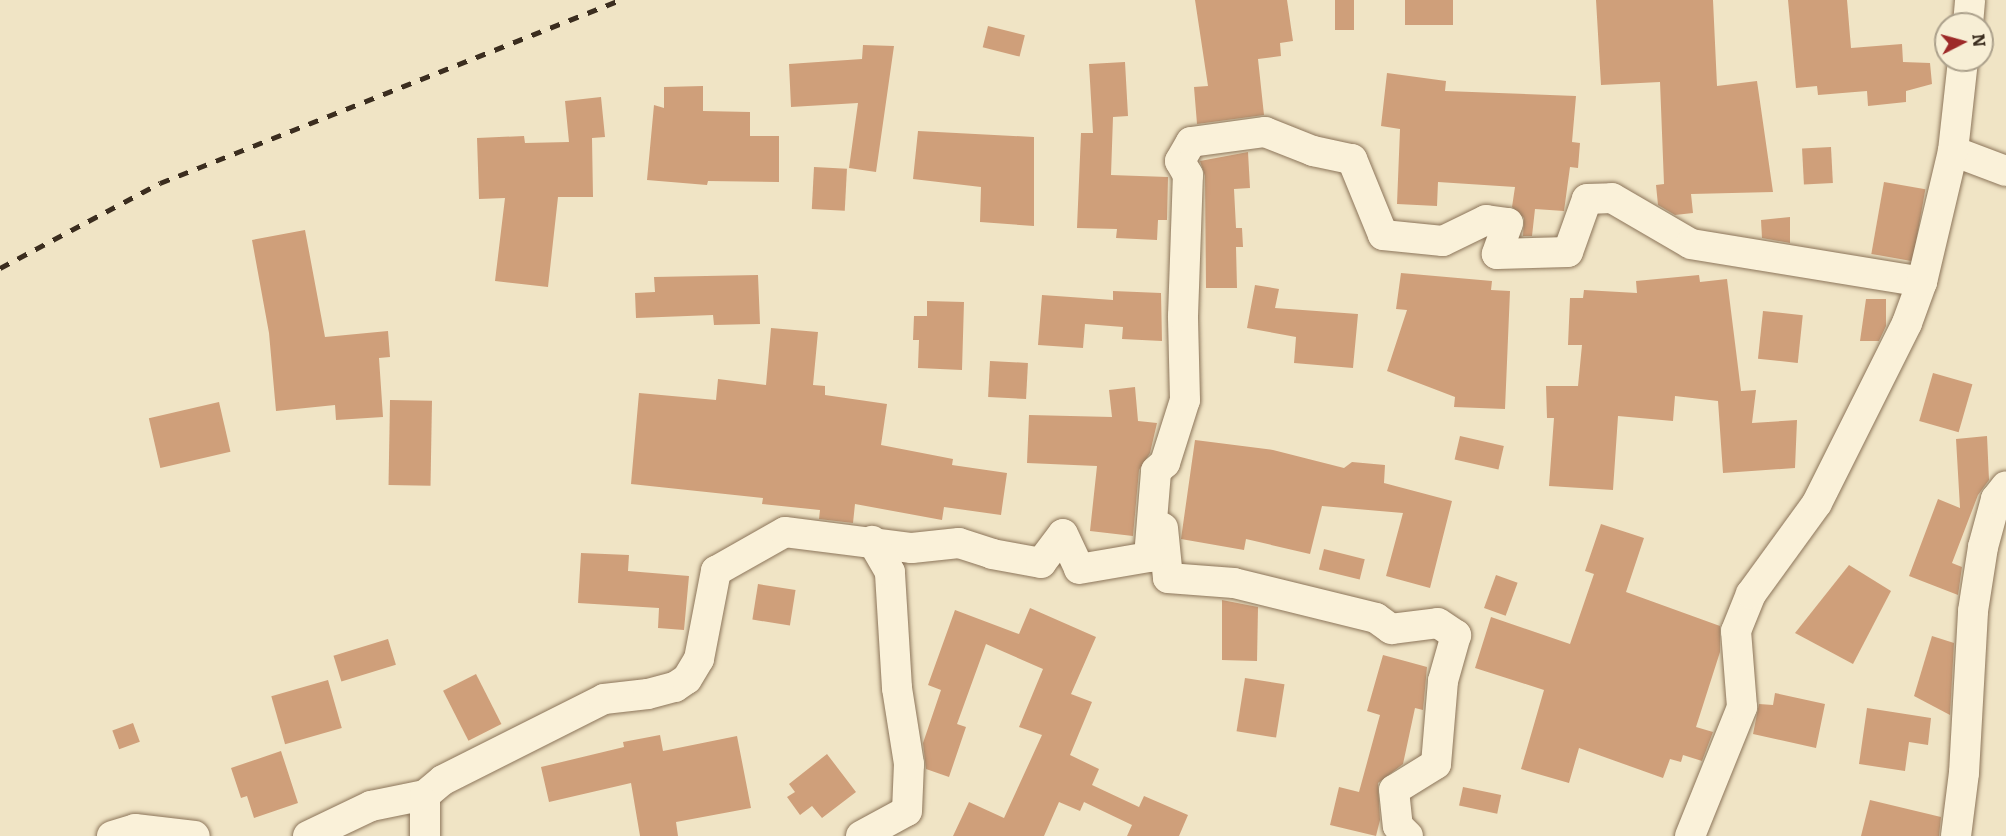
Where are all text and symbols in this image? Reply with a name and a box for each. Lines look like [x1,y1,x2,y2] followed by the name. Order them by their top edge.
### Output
[1934,12,1994,72] north arrow
[1967,32,1993,48] text: N

